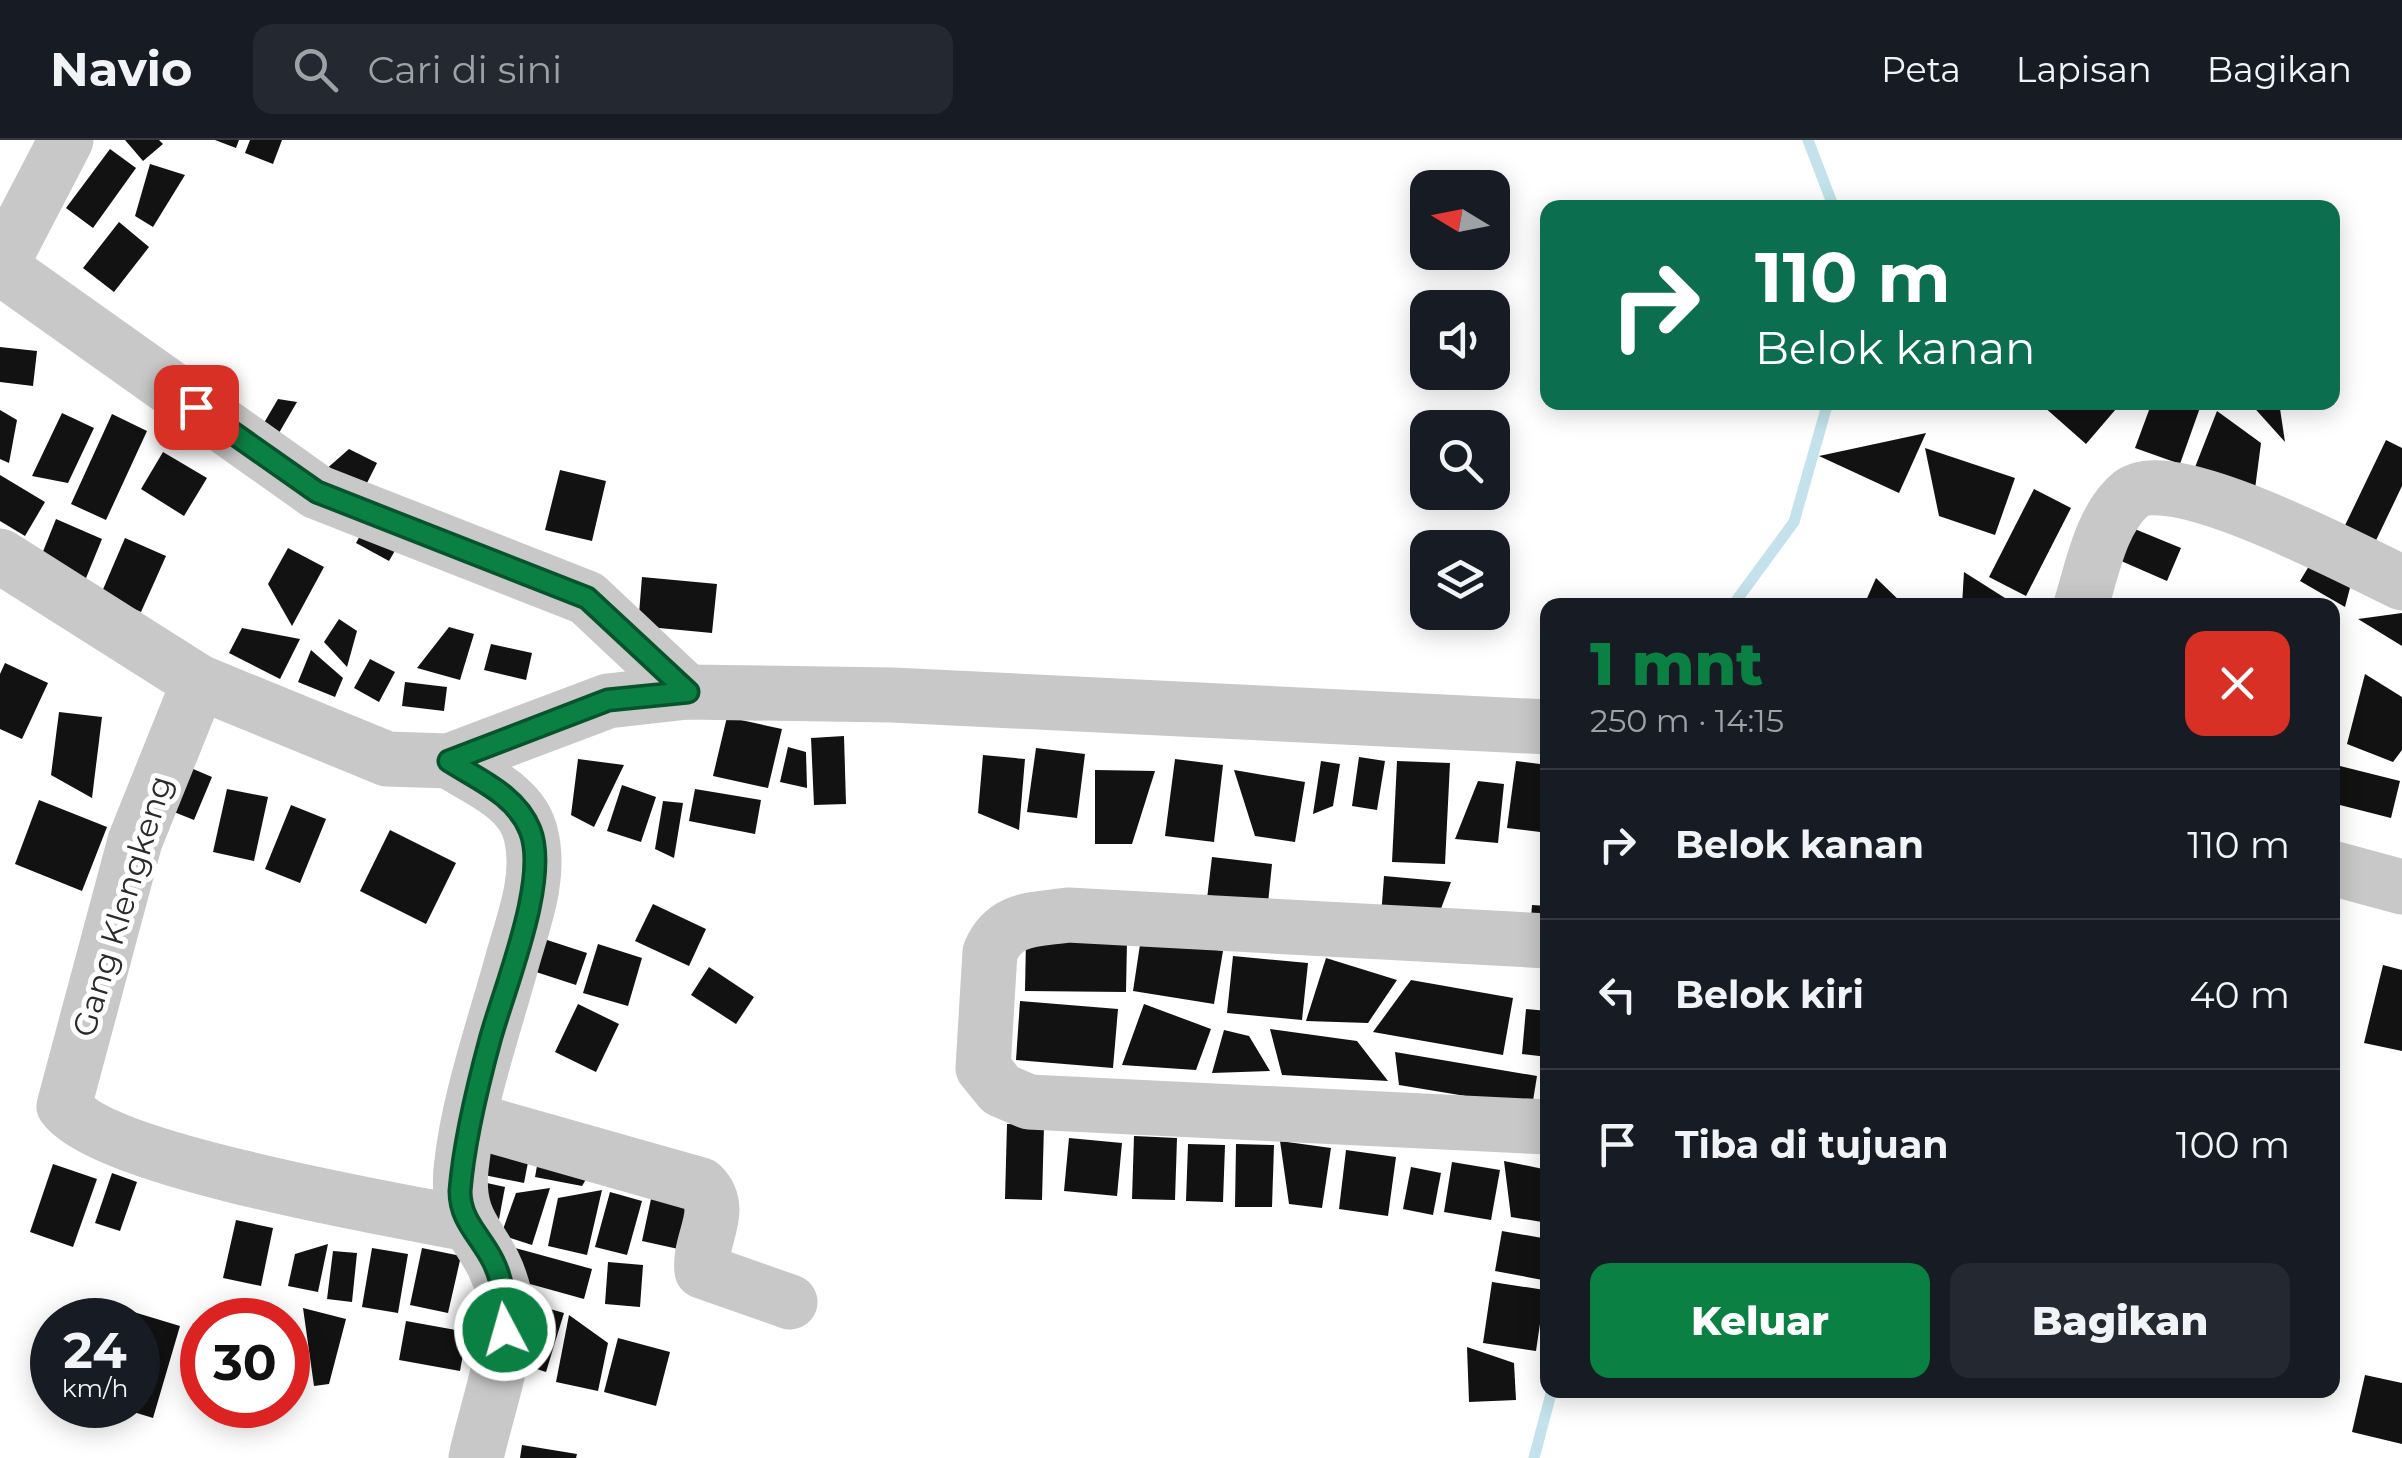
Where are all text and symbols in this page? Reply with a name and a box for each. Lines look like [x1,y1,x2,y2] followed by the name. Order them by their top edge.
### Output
[253,24,953,114] search box
[50,40,193,98] text: Navio
[288,42,343,97] icon: search
[368,46,562,93] text: Cari di sini
[1881,48,1961,91] text: Peta
[2016,48,2152,91] text: Lapisan
[2207,48,2352,91] text: Bagikan
[1410,170,1510,270] north arrow
[1410,170,1510,630] map controls
[1755,234,1951,320] text: 110 m
[1590,240,1720,370] icon: right
[1410,290,1510,390] button: sound
[1755,320,2036,375] text: Belok kanan
[154,365,239,450] pin
[169,380,224,435] icon: arrive
[1410,410,1510,510] button: search
[1410,530,1510,630] button: layers
[1590,627,1763,700] text: 1 mnt
[2185,631,2290,736] button: close
[1590,701,1784,740] text: 250 m · 14:15
[64,771,180,1041] street label: Gang Klengkeng
[1590,817,1645,872] icon: right
[1675,821,1924,868] text: Belok kanan
[2187,821,2290,868] text: 110 m
[1590,967,1645,1022] icon: left
[1675,971,1864,1018] text: Belok kiri
[2189,971,2290,1018] text: 40 m
[1590,1117,1645,1172] icon: arrive
[1675,1121,1949,1168] text: Tiba di tujuan
[2176,1121,2290,1168] text: 100 m
[1590,1263,1930,1378] button: Keluar
[1950,1263,2290,1378] button: Bagikan
[453,1278,557,1382] position arrow
[180,1298,310,1428] speed limit sign: 30
[63,1320,127,1381] text: 24
[62,1373,128,1403] text: km/h

